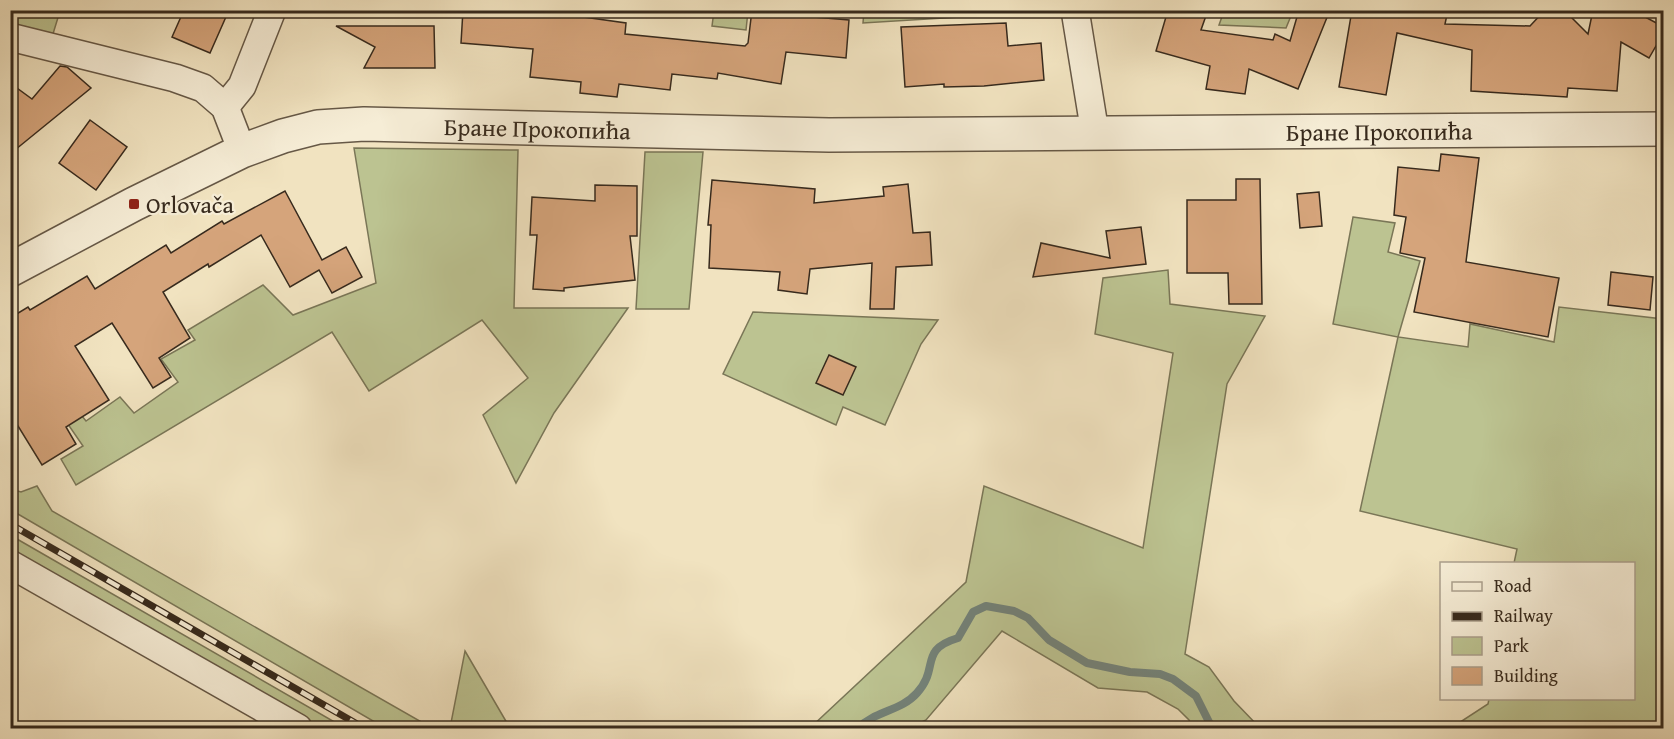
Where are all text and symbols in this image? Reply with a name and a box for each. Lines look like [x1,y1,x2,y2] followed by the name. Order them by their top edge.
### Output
[444,108,632,148] street label: Бране Прокопића
[1286,113,1473,149] street label: Бране Прокопића
[146,187,234,222] place label: Orlovača
[127,197,141,211] marker: Orlovača
[1440,562,1635,700] legend
[1494,572,1532,599] text: Road
[1494,602,1553,629] text: Railway
[1494,632,1530,659] text: Park
[1494,662,1558,689] text: Building

